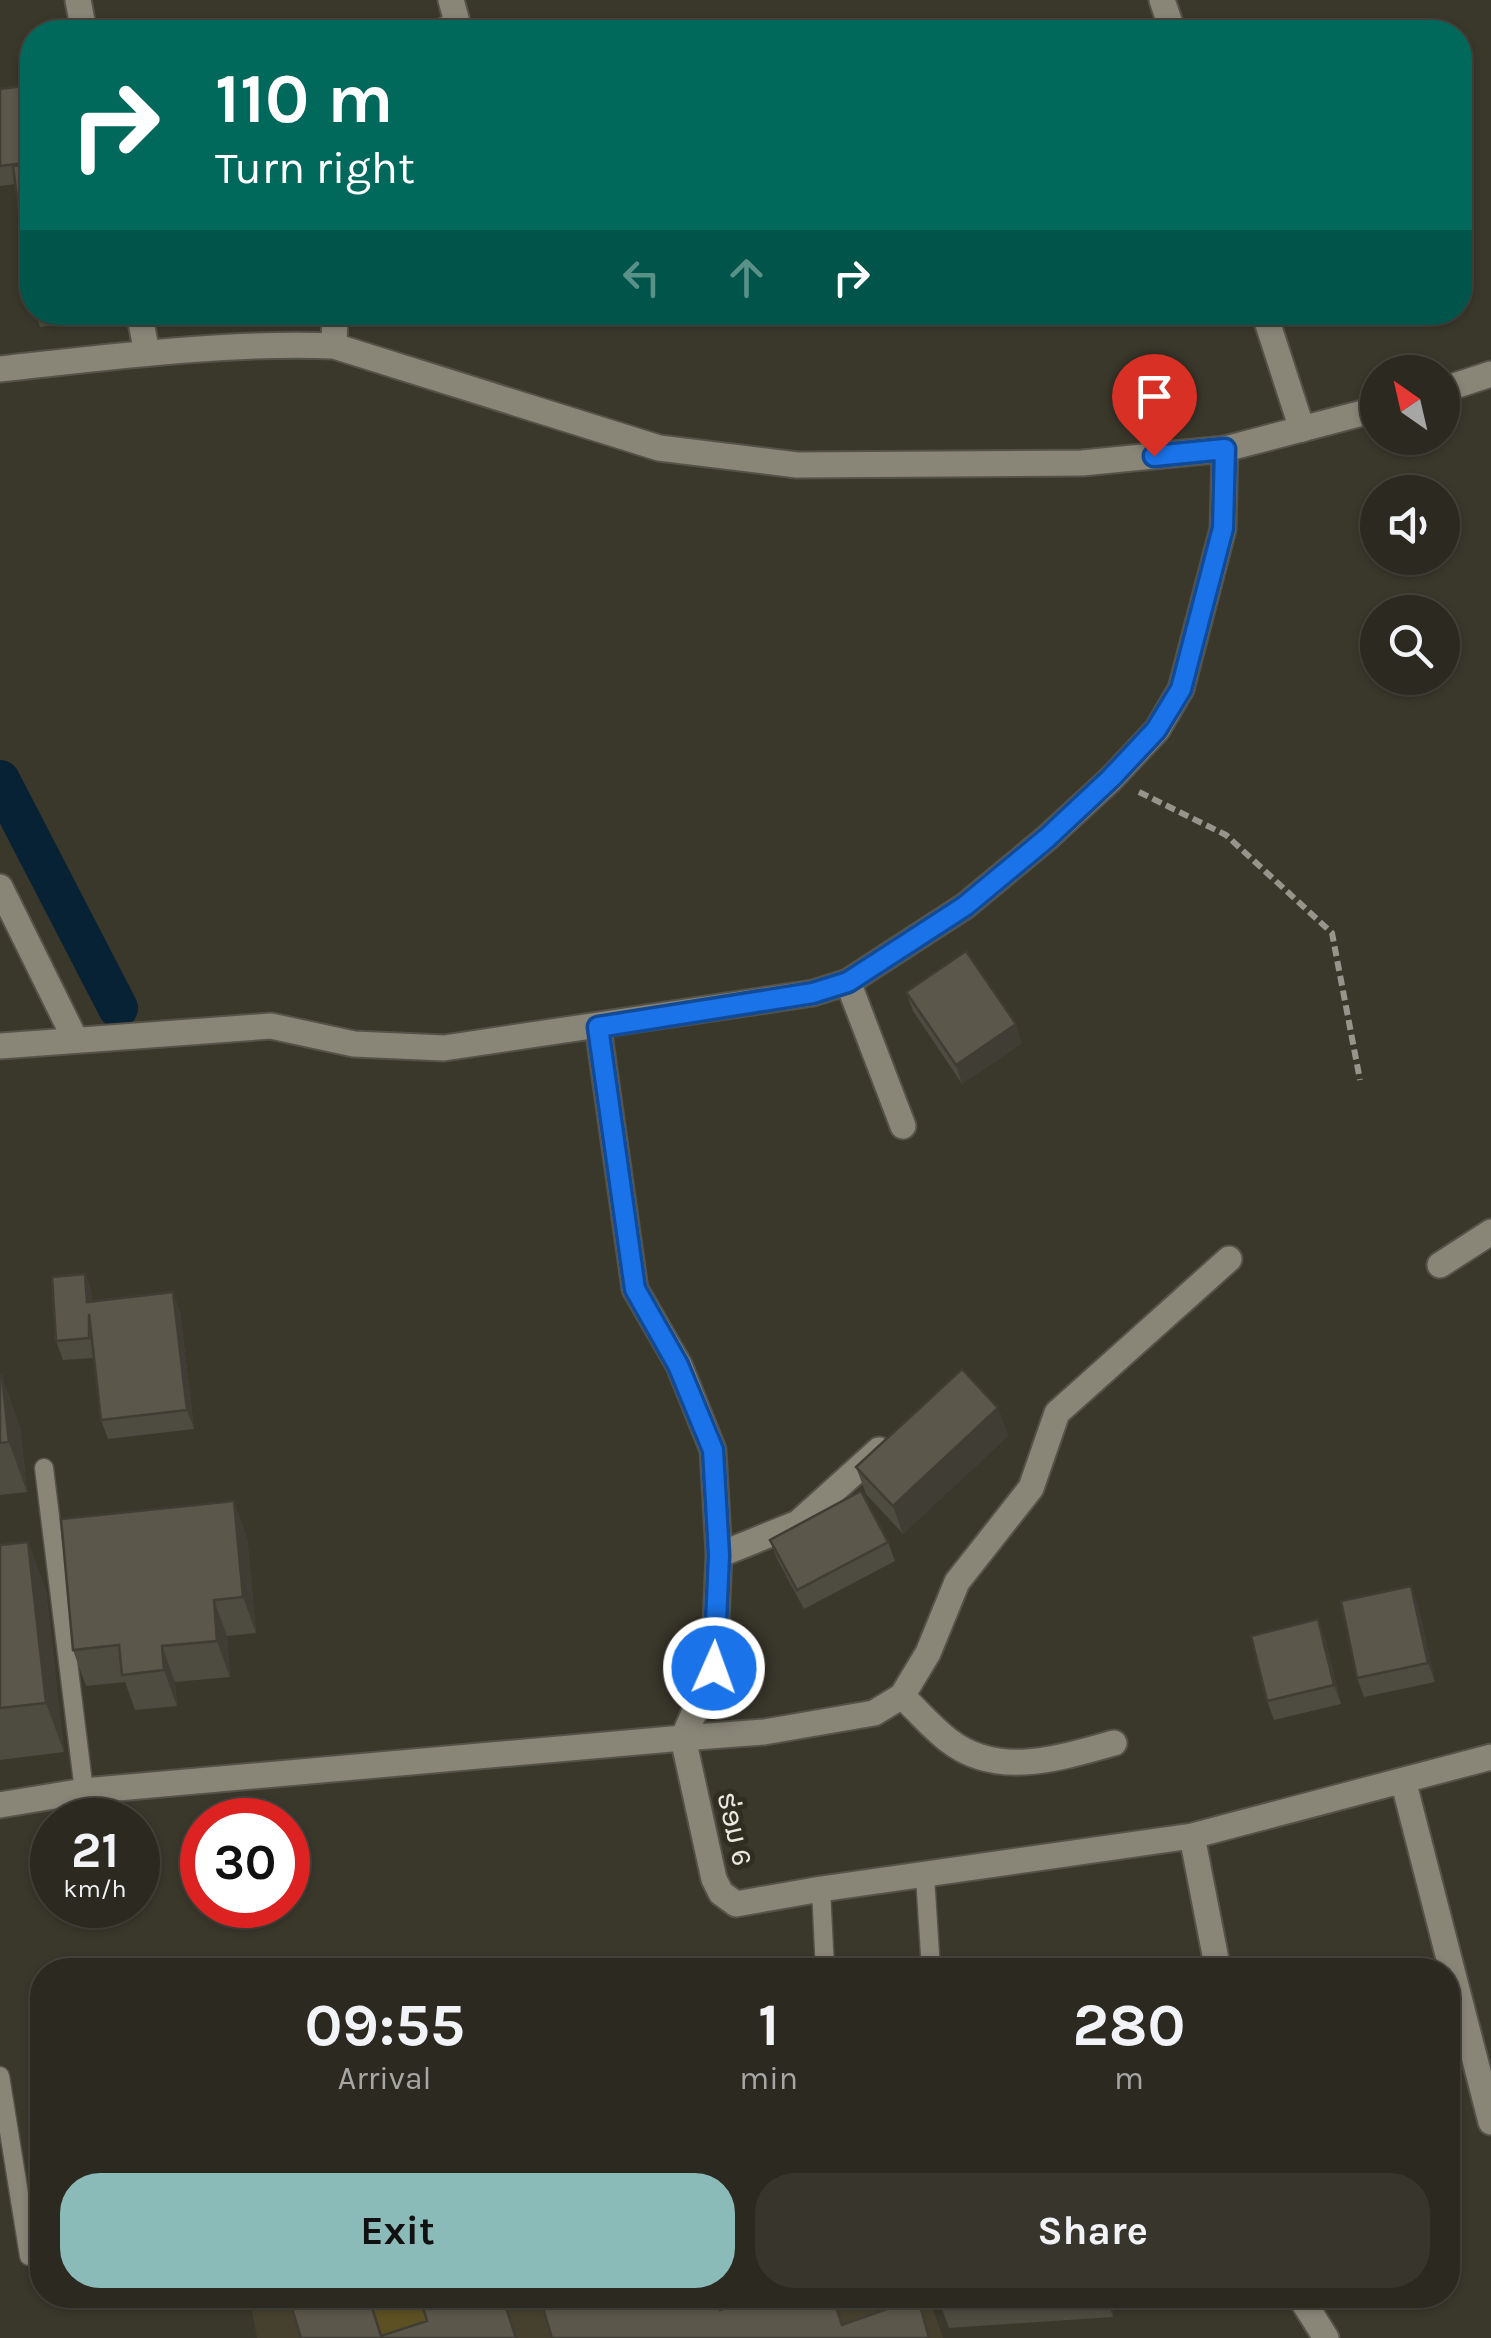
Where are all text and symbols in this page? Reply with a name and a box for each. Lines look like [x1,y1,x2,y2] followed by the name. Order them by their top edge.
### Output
[215,58,393,140] text: 110 m
[50,60,180,190] icon: right
[215,142,415,194] text: Turn right
[614,250,669,305] icon: left
[719,250,774,305] icon: ahead
[824,250,879,305] icon: right
[1112,354,1197,457] pin
[1360,355,1460,455] north arrow
[1360,355,1460,695] map controls
[1127,369,1182,424] icon: arrive
[1360,475,1460,575] button: sound
[1360,595,1460,695] button: search
[662,1616,766,1720] position arrow
[711,1789,759,1869] street label: ຮ່ອມ 6
[180,1798,310,1928] speed limit sign: 30
[71,1821,119,1880] text: 21
[63,1874,127,1903] text: km/h
[304,1990,465,2060] text: 09:55
[758,1990,779,2060] text: 1
[1073,1990,1186,2060] text: 280
[338,2060,432,2097] text: Arrival
[739,2060,798,2097] text: min
[1114,2060,1144,2097] text: m
[60,2173,735,2288] button: Exit
[755,2173,1430,2288] button: Share

